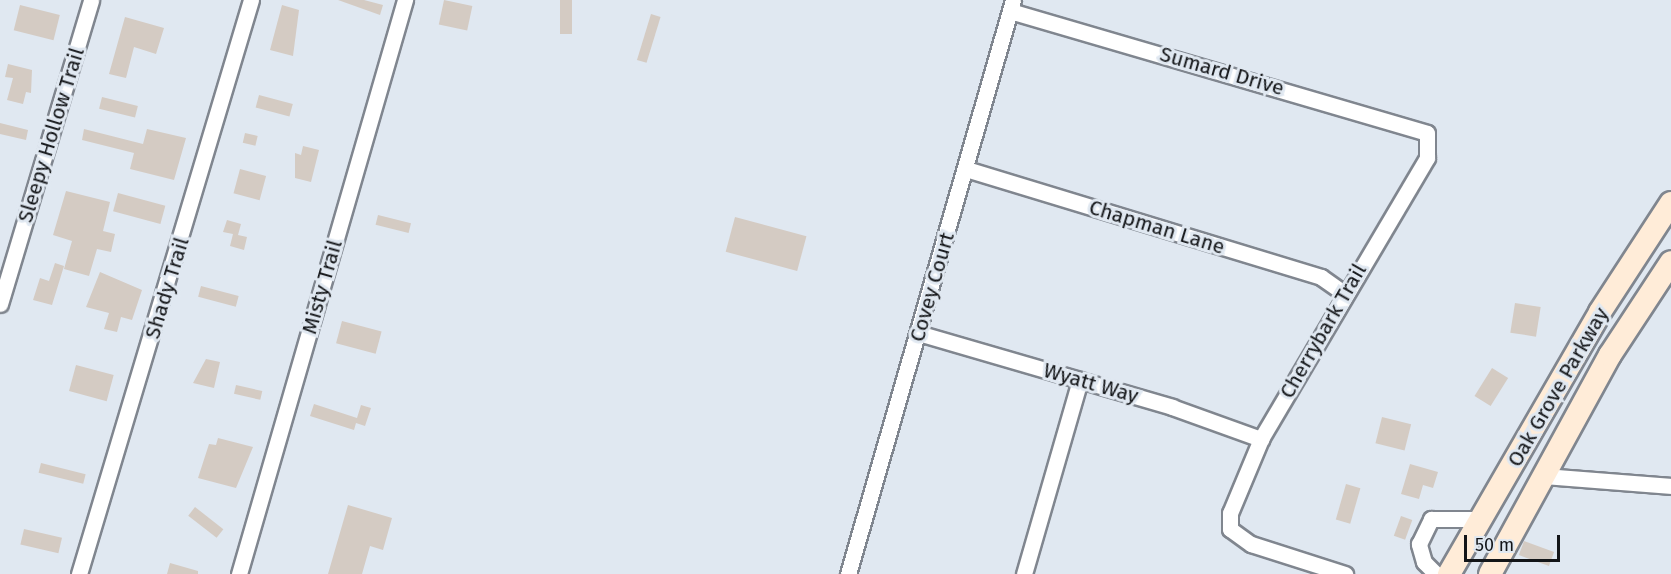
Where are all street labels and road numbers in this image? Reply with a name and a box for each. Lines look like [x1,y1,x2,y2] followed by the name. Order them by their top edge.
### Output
[1157,41,1287,101] street label: Sumard Drive
[12,45,90,225] street label: Sleepy Hollow Trail
[1086,194,1228,260] street label: Chapman Lane
[904,229,960,345] street label: Covey Court
[140,234,194,342] street label: Shady Trail
[297,237,347,337] street label: Misty Trail
[1274,259,1372,403] street label: Cherrybark Trail
[1502,303,1614,471] street label: Oak Grove Parkway
[1041,357,1141,409] street label: Wyatt Way

